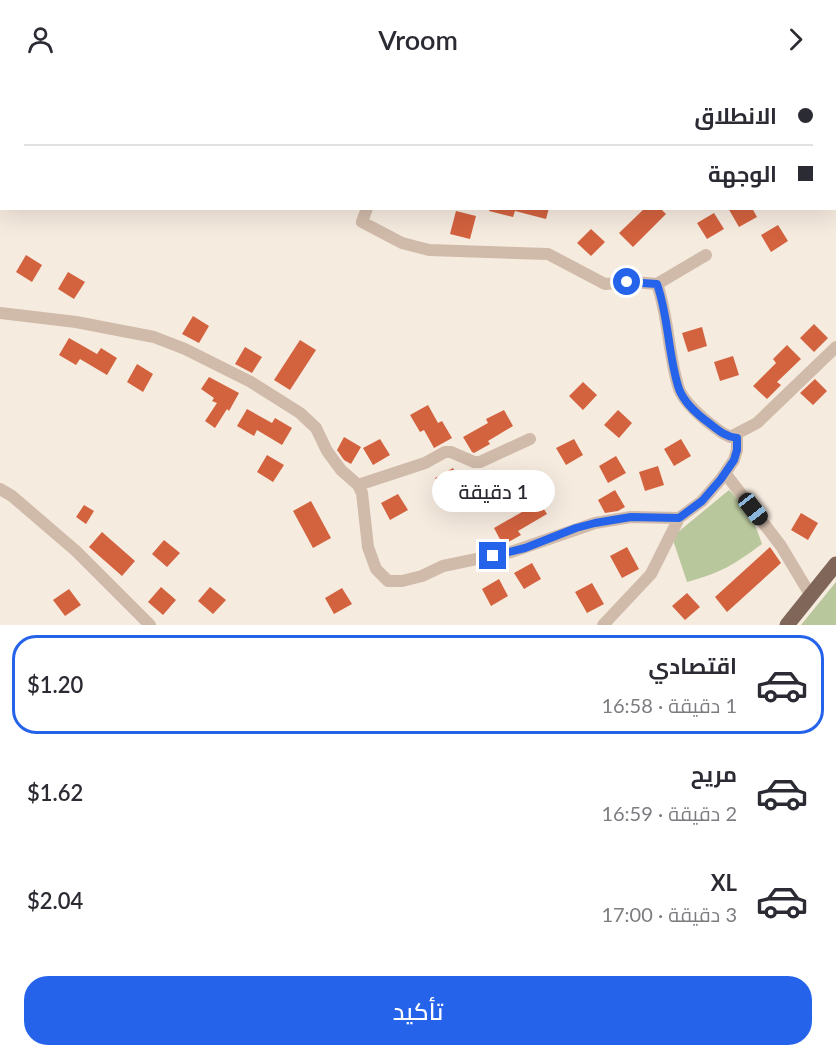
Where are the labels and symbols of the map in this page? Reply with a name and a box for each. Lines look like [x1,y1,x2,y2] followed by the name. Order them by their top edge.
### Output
[613,268,640,295] route start
[432,469,554,511] callout: 1 دقيقة
[735,489,771,529] car
[479,542,506,569] route end

